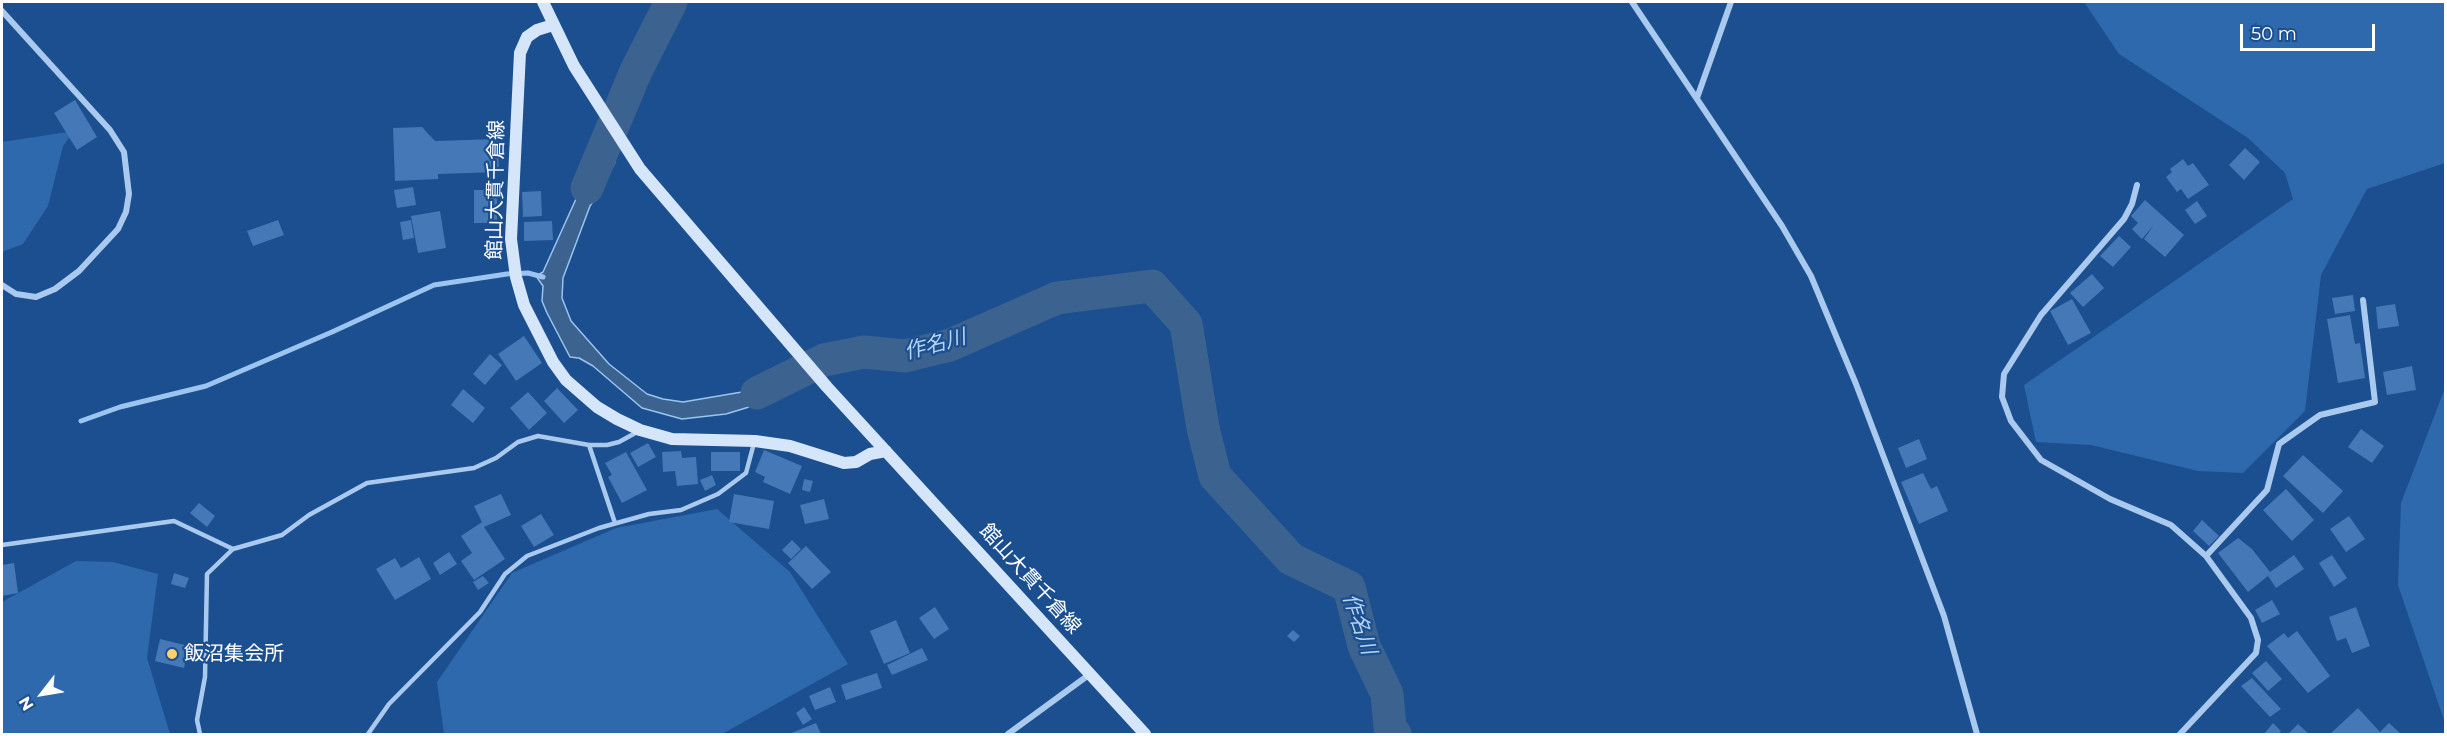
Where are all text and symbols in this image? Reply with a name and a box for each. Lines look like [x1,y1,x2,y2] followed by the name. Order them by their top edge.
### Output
[2243,12,2378,50] scale bar
[2251,23,2297,45] text: 50 m
[483,120,509,260] street label: 館山大貫千倉線
[901,325,969,365] water label: 作名川
[974,519,1086,639] street label: 館山大貫千倉線
[1337,590,1381,658] water label: 作名川
[184,642,284,666] place label: 飯沼集会所
[165,647,179,661] marker: 飯沼集会所
[12,664,72,724] north arrow
[15,693,38,714] text: N

